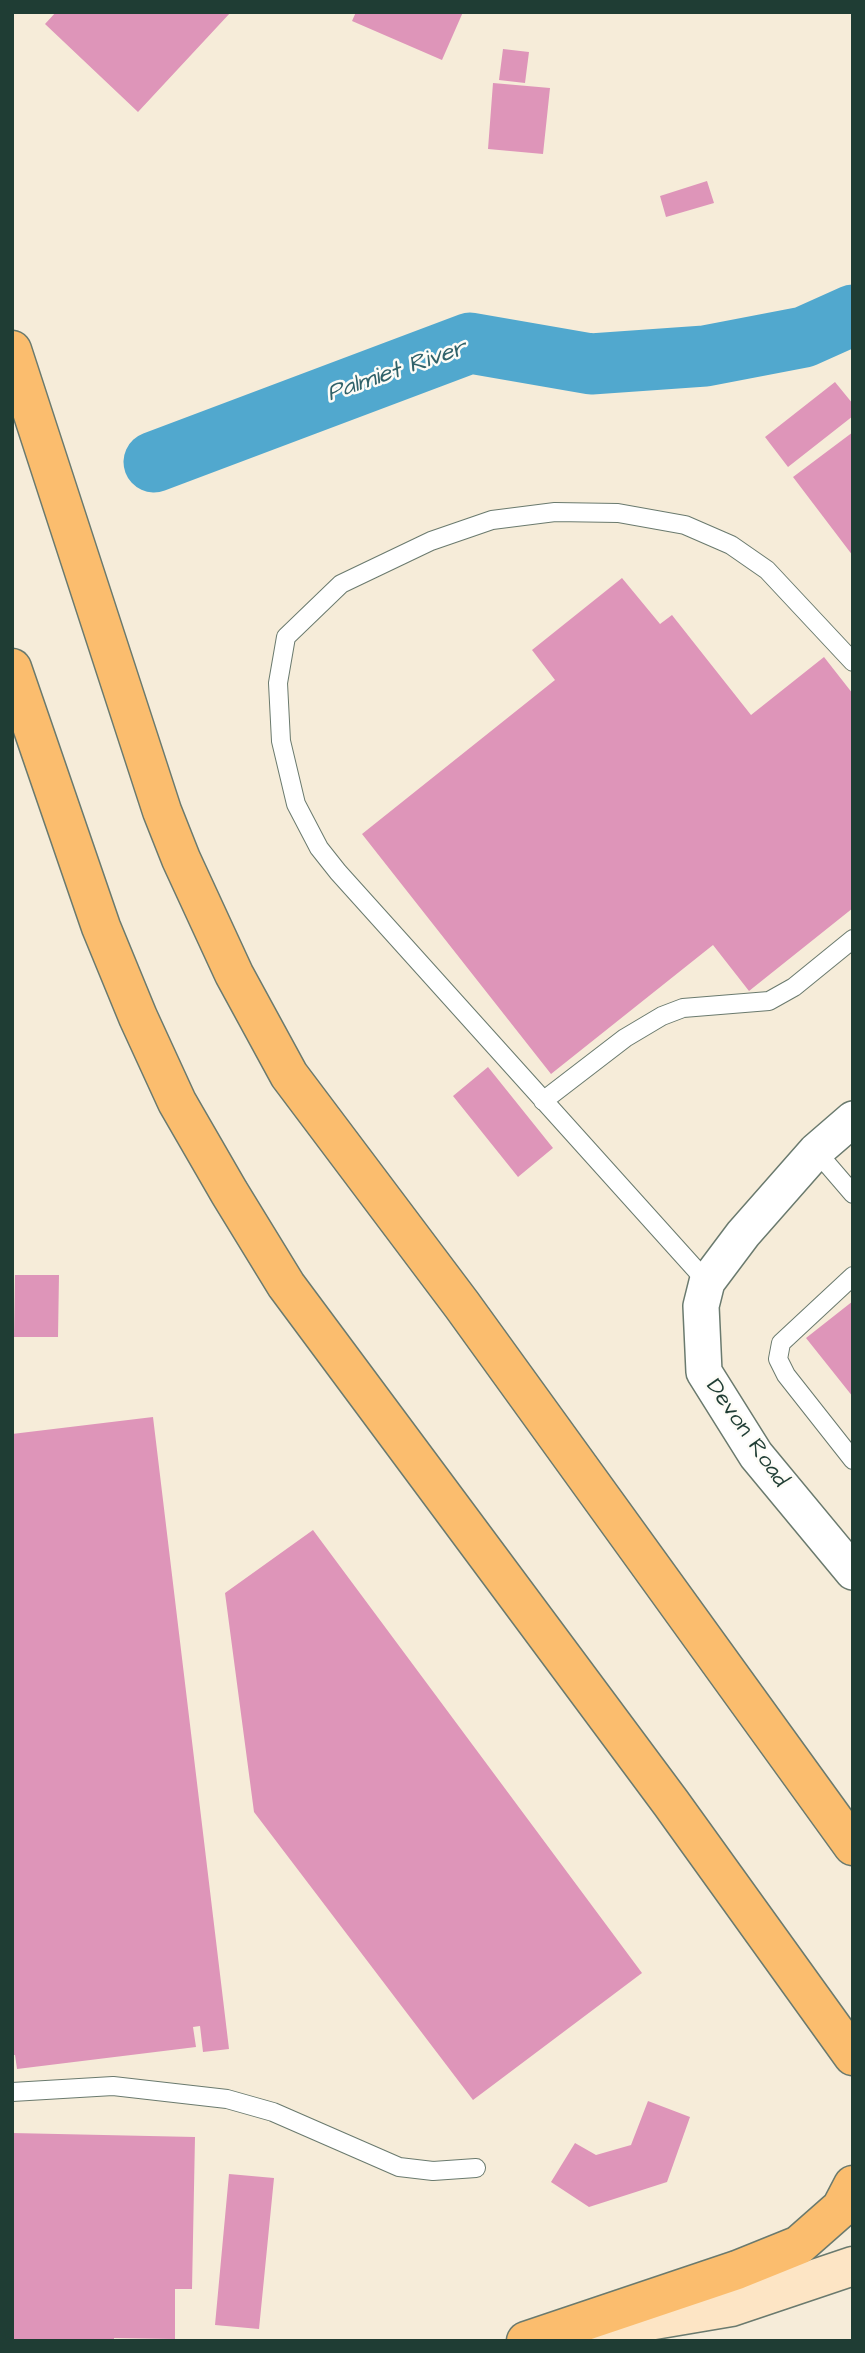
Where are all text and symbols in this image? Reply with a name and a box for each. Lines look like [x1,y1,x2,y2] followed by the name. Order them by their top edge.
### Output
[324,335,470,409] water label: Palmiet River
[699,1375,793,1493] street label: Devon Road

